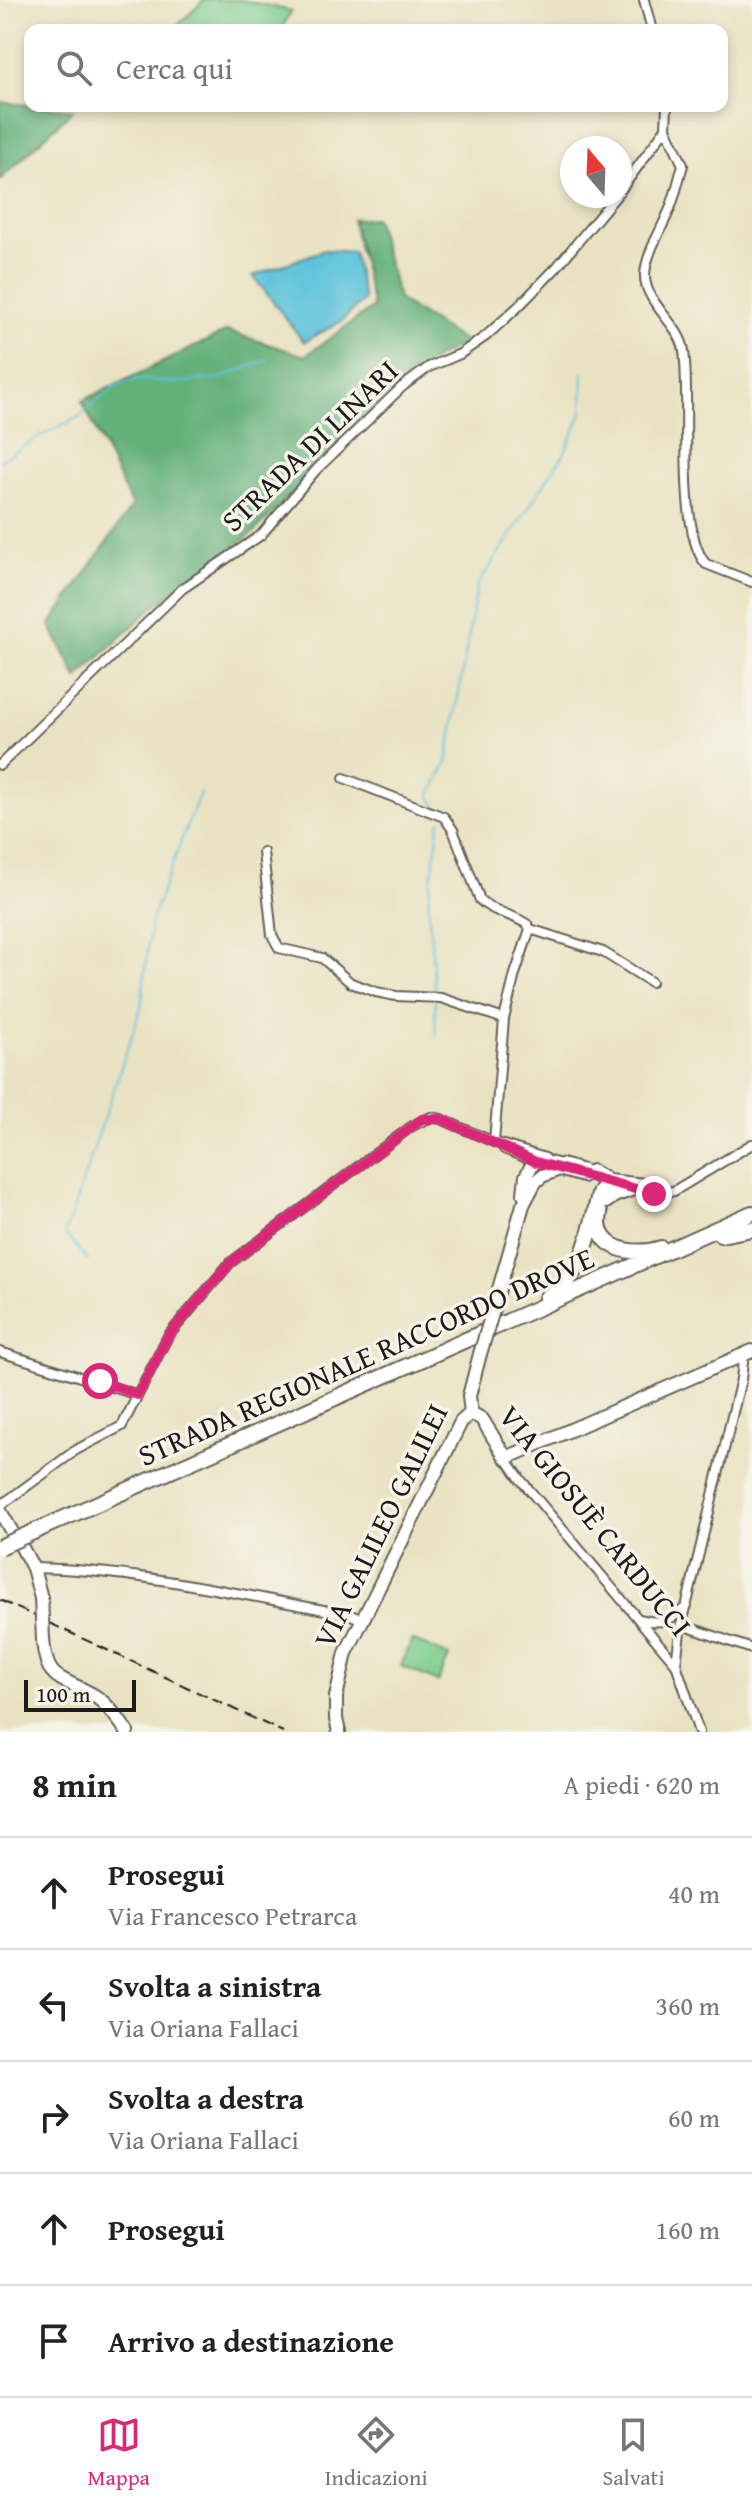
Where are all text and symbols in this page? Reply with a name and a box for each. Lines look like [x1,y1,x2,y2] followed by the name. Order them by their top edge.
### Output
[24,24,728,112] search box
[52,46,96,90] icon: search
[116,46,233,90] text: Cerca qui
[560,136,632,208] north arrow
[211,349,408,541] street label: STRADA DI LINARI
[636,1176,672,1212] route end
[131,1235,601,1477] street label: STRADA REGIONALE RACCORDO DROVE
[82,1363,118,1399] route start
[302,1396,458,1655] street label: VIA GALILEO GALILEI
[489,1396,703,1645] street label: VIA GIOSUÈ CARDUCCI
[24,1676,136,1712] scale bar
[36,1678,91,1710] text: 100 m
[32,1760,117,1809] text: 8 min
[564,1765,720,1804] text: A piedi · 620 m
[108,1852,225,1896] text: Prosegui
[32,1871,76,1915] icon: ahead
[668,1874,720,1913] text: 40 m
[108,1896,357,1935] text: Via Francesco Petrarca
[108,1964,321,2008] text: Svolta a sinistra
[32,1983,76,2027] icon: left
[655,1986,720,2025] text: 360 m
[108,2008,299,2047] text: Via Oriana Fallaci
[108,2076,304,2120] text: Svolta a destra
[32,2095,76,2139] icon: right
[668,2098,720,2137] text: 60 m
[108,2120,299,2159] text: Via Oriana Fallaci
[32,2207,76,2251] icon: ahead
[108,2207,225,2251] text: Prosegui
[655,2210,720,2249] text: 160 m
[32,2319,76,2363] icon: arrive
[108,2319,394,2363] text: Arrivo a destinazione
[87,2413,150,2493] tab: Mappa
[325,2413,428,2493] tab: Indicazioni
[602,2413,665,2493] tab: Salvati

